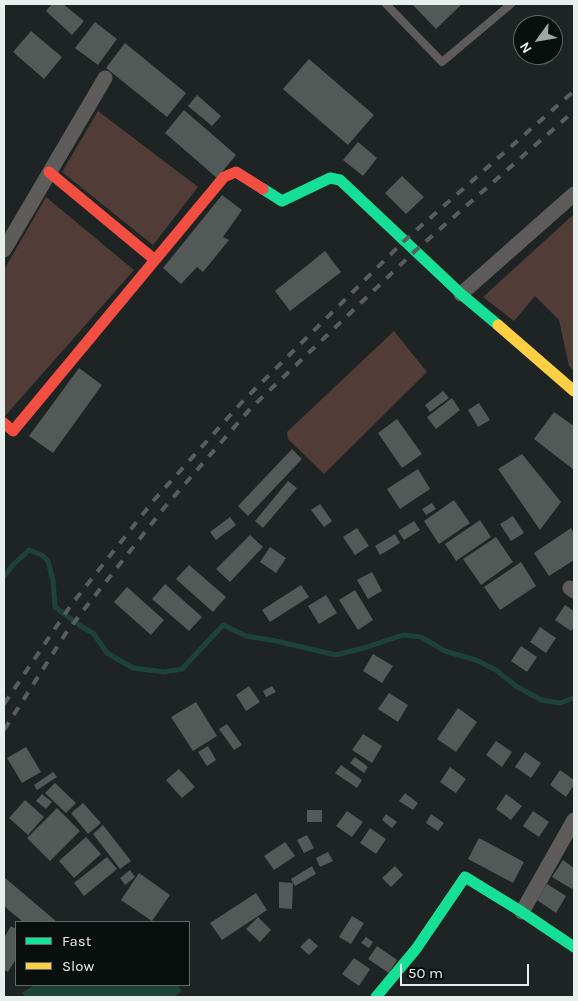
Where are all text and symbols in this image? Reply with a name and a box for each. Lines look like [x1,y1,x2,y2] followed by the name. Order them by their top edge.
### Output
[513,15,563,65] north arrow
[516,39,536,56] text: N
[15,921,190,986] legend
[62,932,91,950] text: Fast
[403,954,532,986] scale bar
[62,957,94,975] text: Slow
[408,964,443,982] text: 50 m

